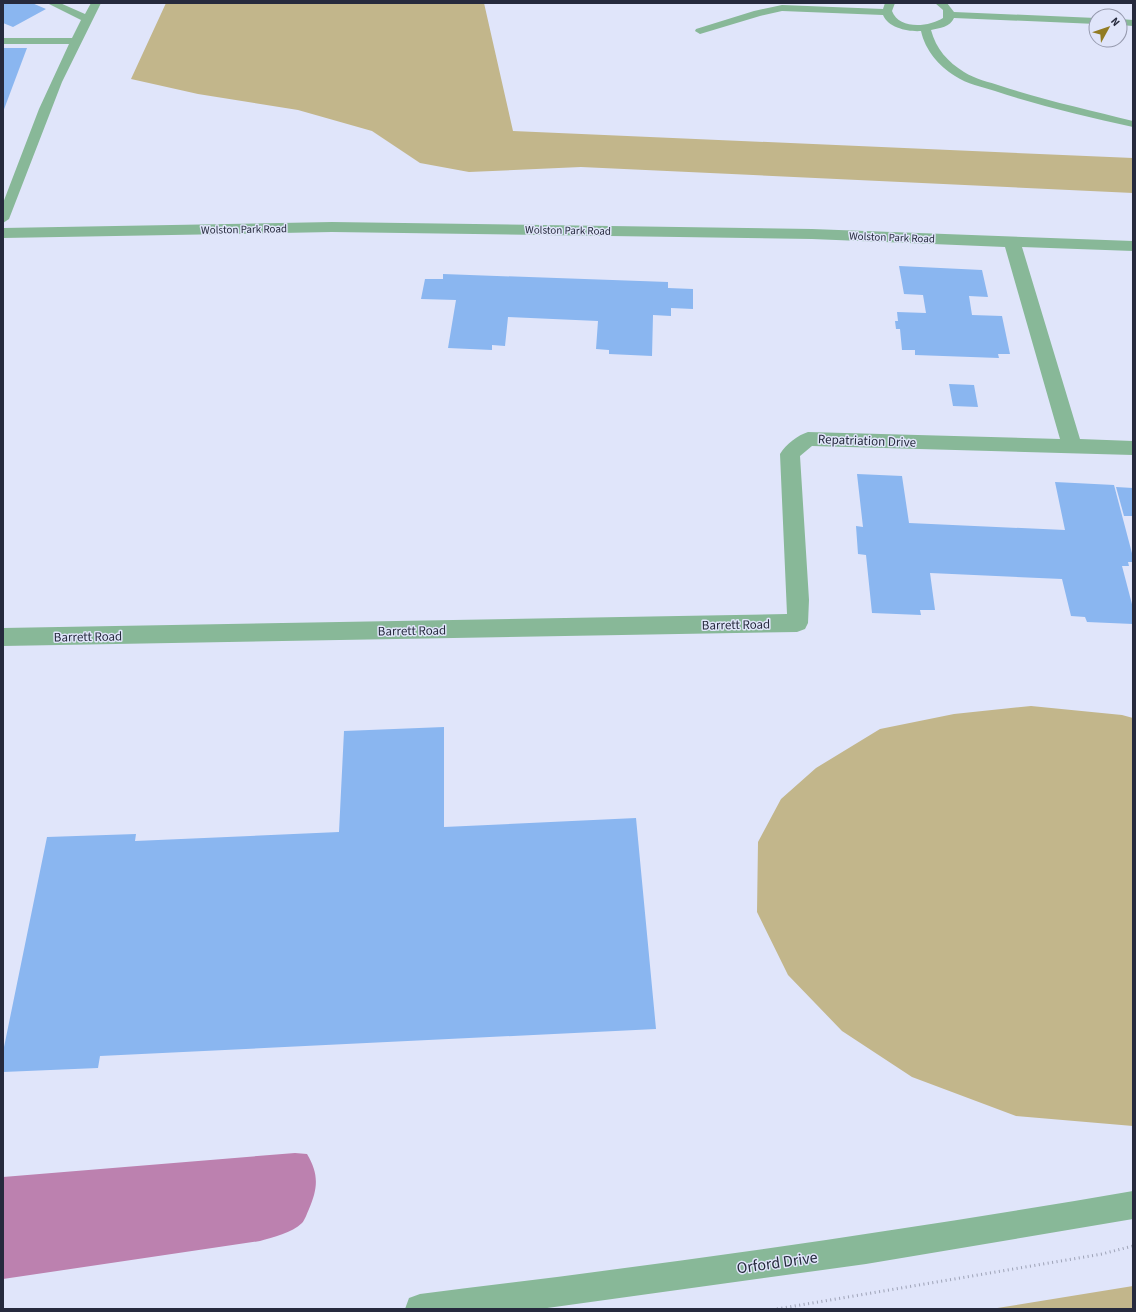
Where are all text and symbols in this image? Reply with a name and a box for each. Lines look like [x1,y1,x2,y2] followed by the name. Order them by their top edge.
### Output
[1088,8,1128,48] north arrow
[1107,14,1123,30] text: N
[201,221,287,238] street label: Wolston Park Road
[525,222,611,239] street label: Wolston Park Road
[849,229,935,246] street label: Wolston Park Road
[818,430,916,452] street label: Repatriation Drive
[702,615,770,635] street label: Barrett Road
[378,621,446,641] street label: Barrett Road
[54,627,122,647] street label: Barrett Road
[735,1246,819,1280] street label: Orford Drive

